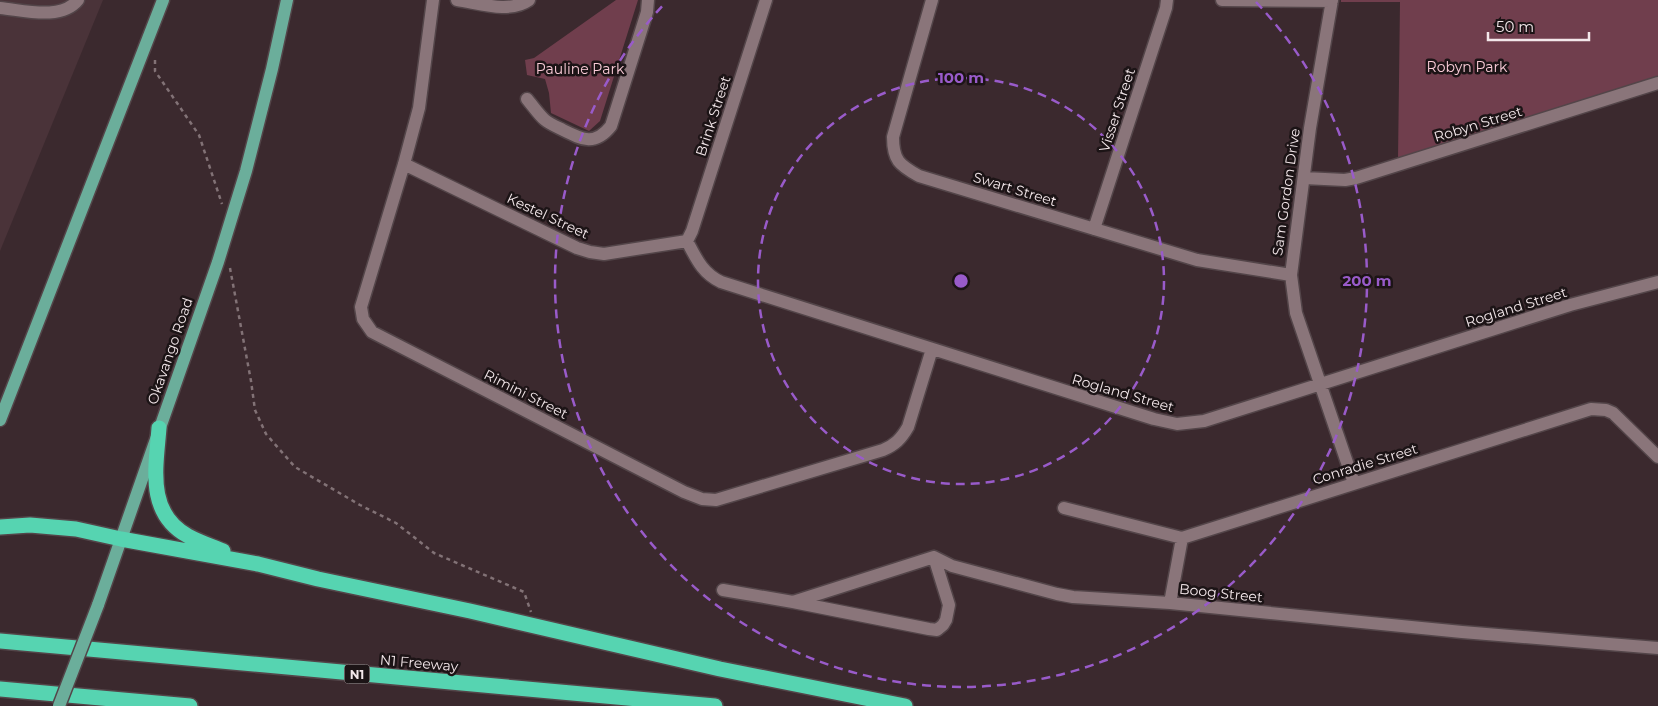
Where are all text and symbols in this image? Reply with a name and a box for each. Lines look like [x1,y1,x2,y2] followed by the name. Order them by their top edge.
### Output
[1488,10,1589,42] scale bar
[1496,17,1534,36] text: 50 m
[1427,58,1508,76] park label: Robyn Park
[536,60,625,78] park label: Pauline Park
[1095,66,1139,154] street label: Visser Street
[938,68,984,87] text: 100 m
[692,73,735,159] street label: Brink Street
[1432,102,1525,146] street label: Robyn Street
[1268,127,1304,257] street label: Sam Gordon Drive
[971,168,1059,210] street label: Swart Street
[504,189,592,243] street label: Kestel Street
[1342,271,1392,290] text: 200 m
[952,272,970,290] centre of rings
[1463,283,1569,331] street label: Rogland Street
[143,295,197,407] street label: Okavango Road
[481,365,571,423] street label: Rimini Street
[1070,370,1176,416] street label: Rogland Street
[1310,439,1420,489] street label: Conradie Street
[1178,580,1264,606] street label: Boog Street
[379,651,459,675] street label: N1 Freeway
[344,664,370,684] road number: N1

